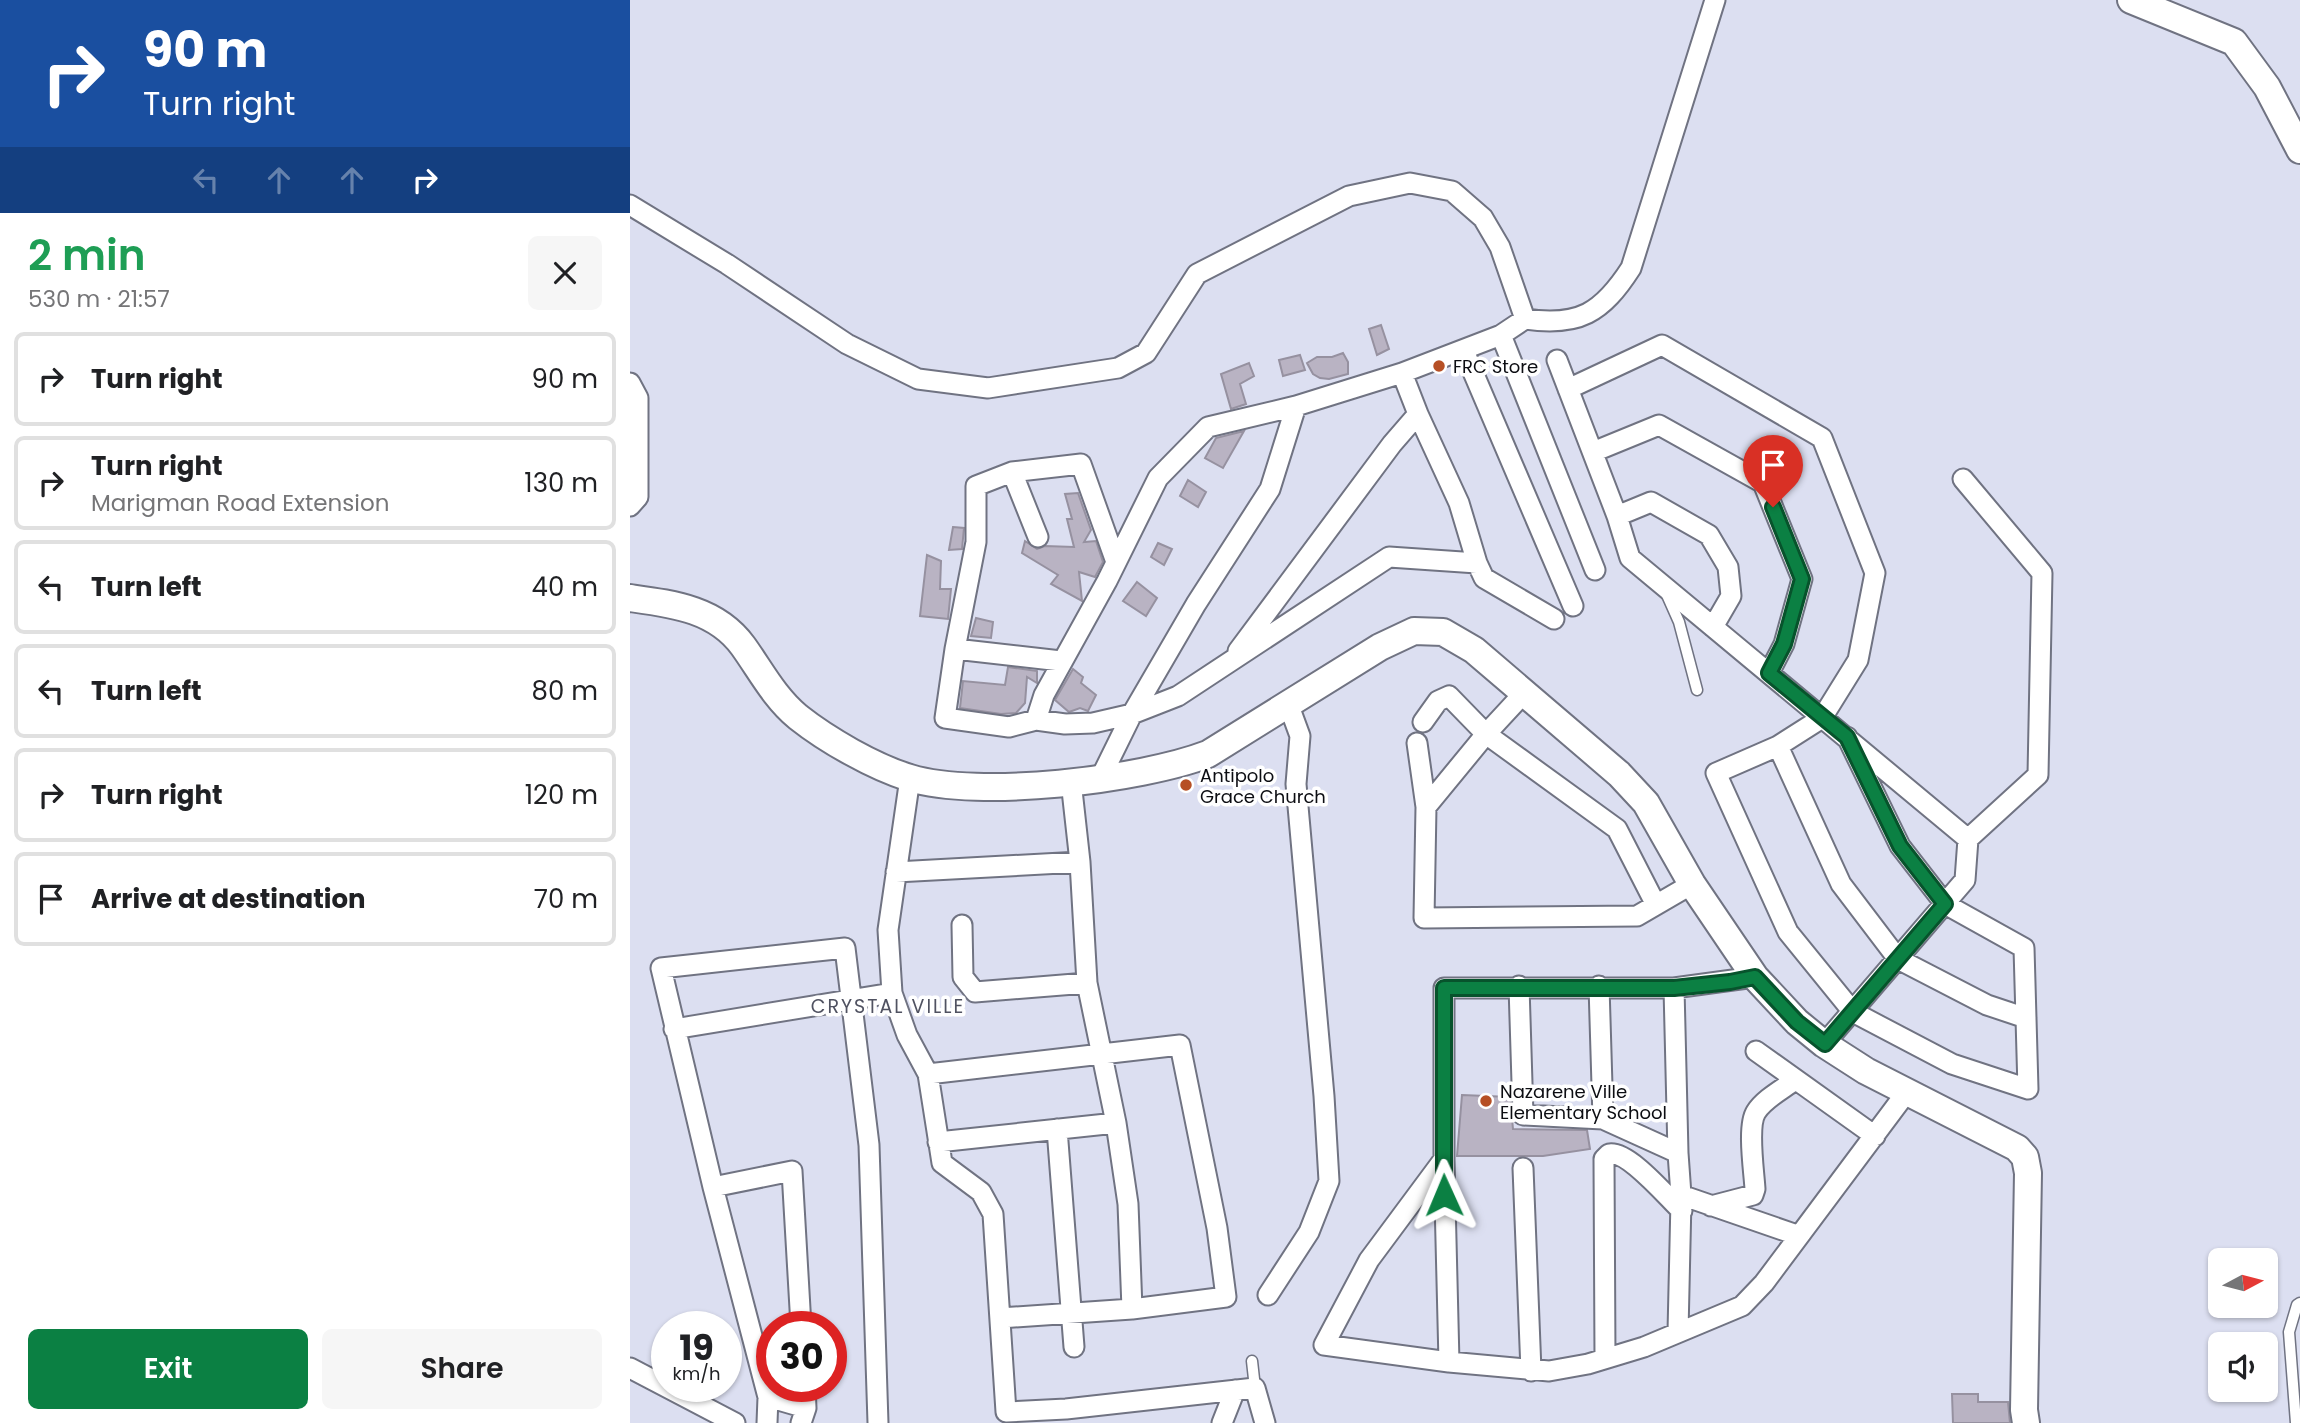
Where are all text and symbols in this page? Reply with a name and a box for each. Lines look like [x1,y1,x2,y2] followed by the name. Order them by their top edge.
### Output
[143,16,267,84] text: 90 m
[28,28,119,119] icon: right
[143,81,295,126] text: Turn right
[187,161,225,199] icon: left
[260,161,298,199] icon: ahead
[333,161,371,199] icon: ahead
[406,161,444,199] icon: right
[28,226,146,285] text: 2 min
[528,236,602,310] button: close
[28,283,170,315] text: 530 m · 21:57
[1453,354,1538,379] place label: FRC Store
[1431,358,1447,374] marker: FRC Store
[32,360,70,398] icon: right
[91,361,223,397] text: Turn right
[532,361,598,397] text: 90 m
[1743,435,1803,507] pin
[1754,446,1792,484] icon: arrive
[91,448,223,484] text: Turn right
[32,464,70,502] icon: right
[524,465,598,501] text: 130 m
[91,487,389,519] text: Marigman Road Extension
[32,568,70,606] icon: left
[91,569,202,605] text: Turn left
[532,569,598,605] text: 40 m
[32,672,70,710] icon: left
[91,673,202,709] text: Turn left
[532,673,598,709] text: 80 m
[1200,763,1326,809] place label: Antipolo Grace Church
[32,776,70,814] icon: right
[91,777,223,813] text: Turn right
[525,777,598,813] text: 120 m
[1178,777,1194,793] marker: Antipolo Grace Church
[32,880,70,918] icon: arrive
[91,881,366,917] text: Arrive at destination
[534,881,598,917] text: 70 m
[811,993,965,1020] district label: CRYSTAL VILLE
[1500,1079,1667,1125] place label: Nazarene Ville Elementary School
[1478,1093,1494,1109] marker: Nazarene Ville Elementary School
[1407,1158,1481,1232] position arrow
[2208,1248,2278,1318] north arrow
[2208,1248,2278,1402] map controls
[756,1311,847,1402] speed limit sign: 30
[679,1323,714,1372] text: 19
[28,1329,308,1409] button: Exit
[322,1329,602,1409] button: Share
[2208,1332,2278,1402] button: sound
[673,1361,720,1386] text: km/h

